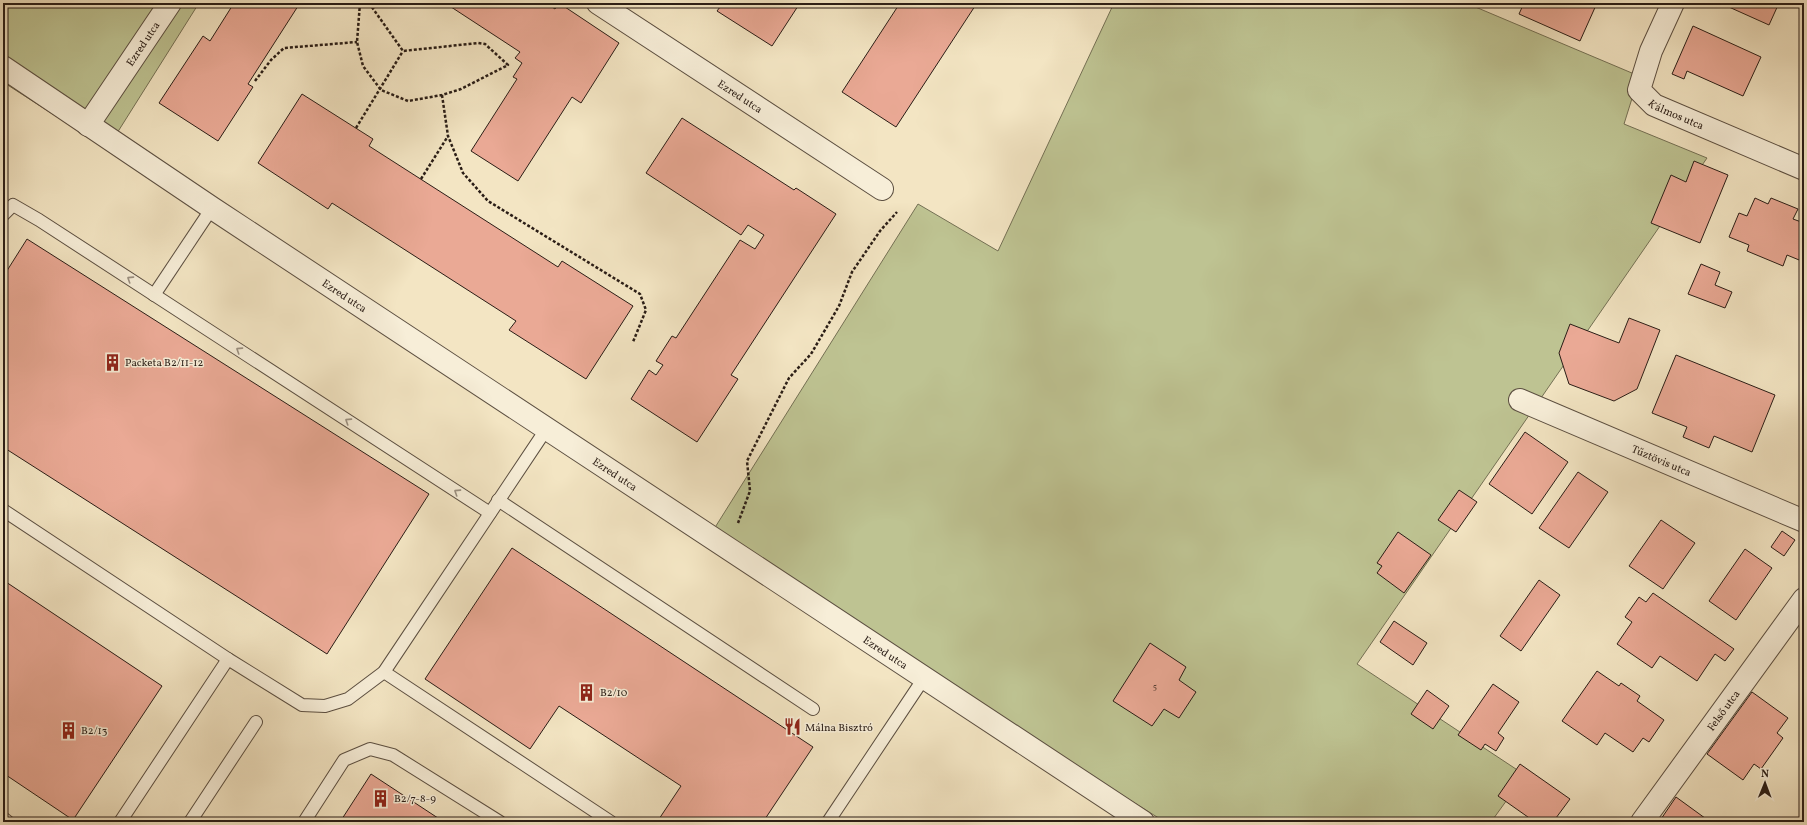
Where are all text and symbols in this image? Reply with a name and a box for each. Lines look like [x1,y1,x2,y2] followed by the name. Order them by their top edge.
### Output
[124,19,165,70] street label: Ezred utca
[714,77,765,118] street label: Ezred utca
[1644,97,1706,135] street label: Kálmos utca
[318,276,370,317] street label: Ezred utca
[127,277,134,284] one-way arrow
[236,347,243,355] one-way arrow
[102,352,122,372] building icon: Packeta B2/11-12
[125,356,204,371] place label: Packeta B2/11-12
[345,418,352,426] one-way arrow
[1629,442,1694,481] street label: Tűztövis utca
[589,455,640,496] street label: Ezred utca
[454,489,461,497] one-way arrow
[859,633,911,674] street label: Ezred utca
[1153,680,1157,693] house number: 5
[577,682,597,702] building icon: B2/10
[600,686,628,701] place label: B2/10
[1704,687,1745,735] street label: Felső utca
[782,717,802,737] restaurant icon: Málna Bisztró
[58,720,78,740] building icon: B2/13
[805,721,873,736] place label: Málna Bisztró
[81,724,108,739] place label: B2/13
[1745,763,1785,803] north arrow
[1761,767,1769,782] text: N
[371,788,391,808] building icon: B2/7-8-9
[394,792,436,807] place label: B2/7-8-9

